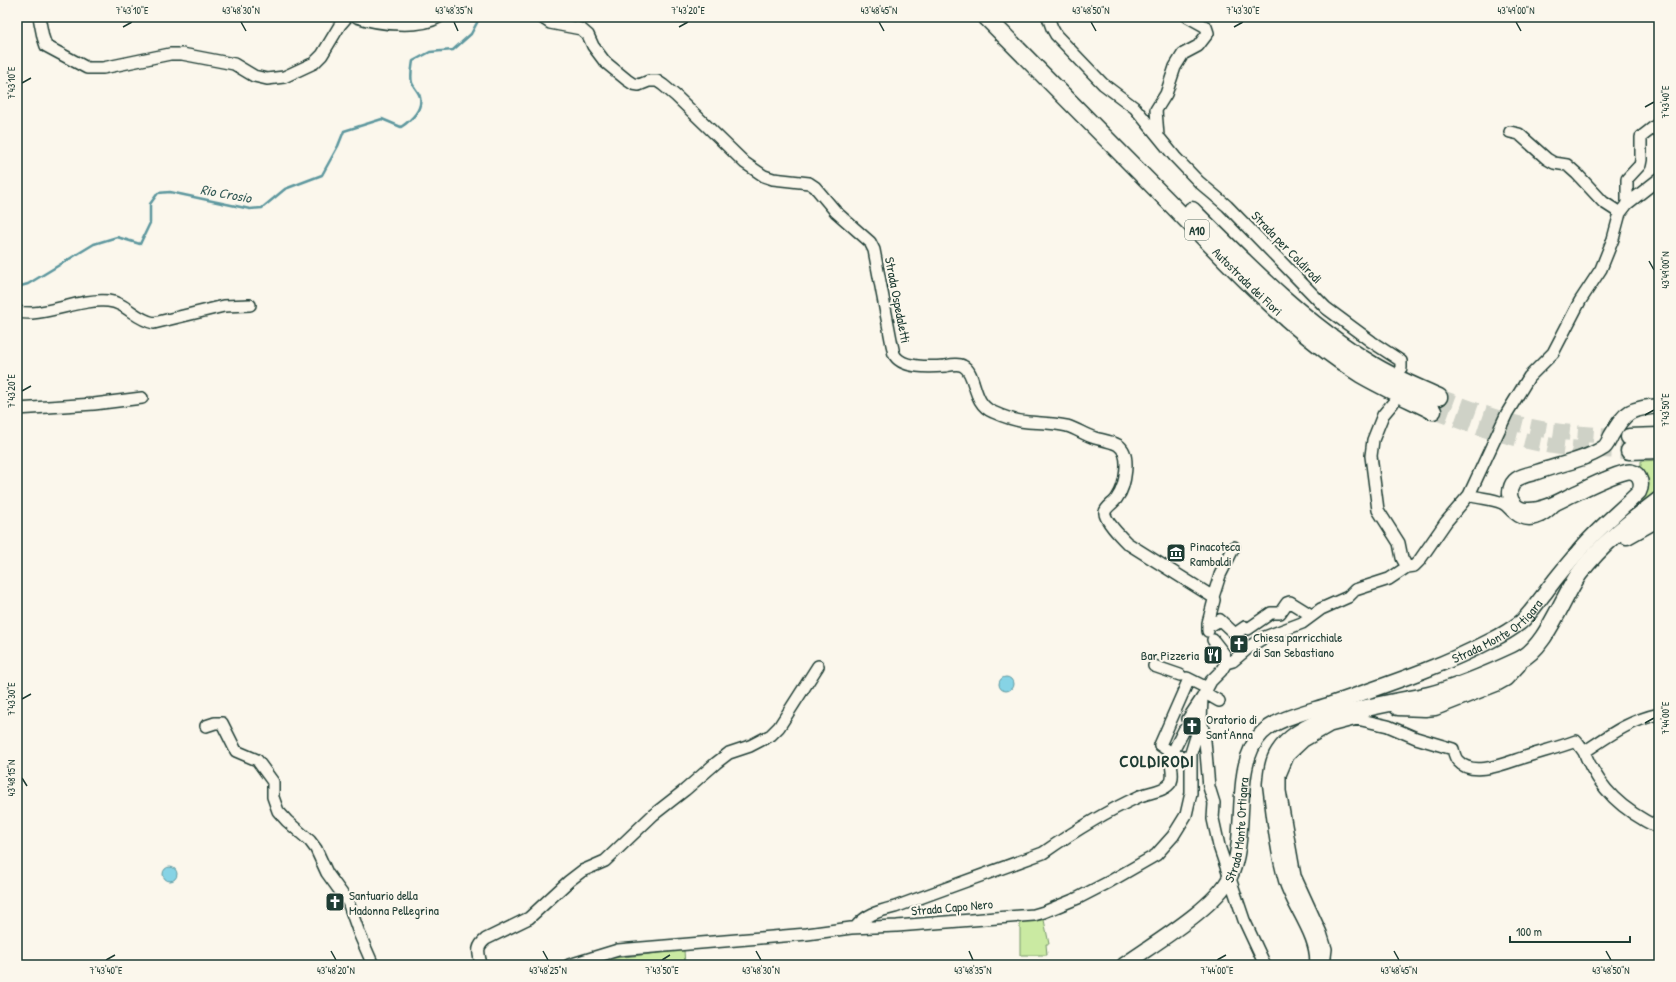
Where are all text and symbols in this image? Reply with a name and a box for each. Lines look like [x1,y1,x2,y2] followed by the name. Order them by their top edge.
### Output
[116,4,149,17] text: 7°43'10"E
[222,4,260,17] text: 43°48'30"N
[435,4,473,17] text: 43°48'35"N
[671,4,705,17] text: 7°43'20"E
[861,4,897,17] text: 43°48'45"N
[1072,4,1110,17] text: 43°48'50"N
[1226,4,1260,17] text: 7°43'30"E
[1498,4,1534,17] text: 43°49'00"N
[5,66,18,99] text: 7°43'10"E
[1659,85,1672,118] text: 7°43'40"E
[199,179,254,207] water label: Rio Crosio
[1248,207,1326,287] street label: Strada per Coldirodi
[1185,220,1209,240] road number: A10
[1209,243,1287,320] street label: Autostrada dei Fiori
[1659,252,1672,288] text: 43°49'00"N
[881,255,915,345] street label: Strada Ospedaletti
[5,374,18,408] text: 7°43'20"E
[1659,393,1672,427] text: 7°43'50"E
[1190,537,1240,570] place label: Pinacoteca Rambaldi
[1165,542,1187,564] museum icon: Pinacoteca Rambaldi
[1449,595,1546,667] street label: Strada Monte Ortigara
[1253,628,1343,661] place label: Chiesa parricchiale di San Sebastiano
[1228,633,1250,655] church icon: Chiesa parricchiale di San Sebastiano
[1202,644,1224,666] restaurant icon: Bar Pizzeria
[1141,646,1199,664] place label: Bar Pizzeria
[5,682,18,716] text: 7°43'30"E
[1659,701,1672,734] text: 7°44'00"E
[1206,710,1257,743] place label: Oratorio di Sant'Anna
[1181,715,1203,737] church icon: Oratorio di Sant'Anna
[1119,749,1195,772] district label: COLDIRODI
[5,760,18,796] text: 43°48'15"N
[1220,776,1253,885] street label: Strada Monte Ortigara
[349,886,439,919] place label: Santuario della Madonna Pellegrina
[324,891,346,913] church icon: Santuario della Madonna Pellegrina
[910,894,994,920] street label: Strada Capo Nero
[1510,918,1630,944] scale bar
[1516,923,1542,940] text: 100 m
[90,964,123,977] text: 7°43'40"E
[317,964,355,977] text: 43°48'20"N
[529,964,567,977] text: 43°48'25"N
[645,964,679,977] text: 7°43'50"E
[742,964,780,977] text: 43°48'30"N
[954,964,992,977] text: 43°48'35"N
[1201,964,1234,977] text: 7°44'00"E
[1381,964,1417,977] text: 43°48'45"N
[1592,964,1630,977] text: 43°48'50"N

